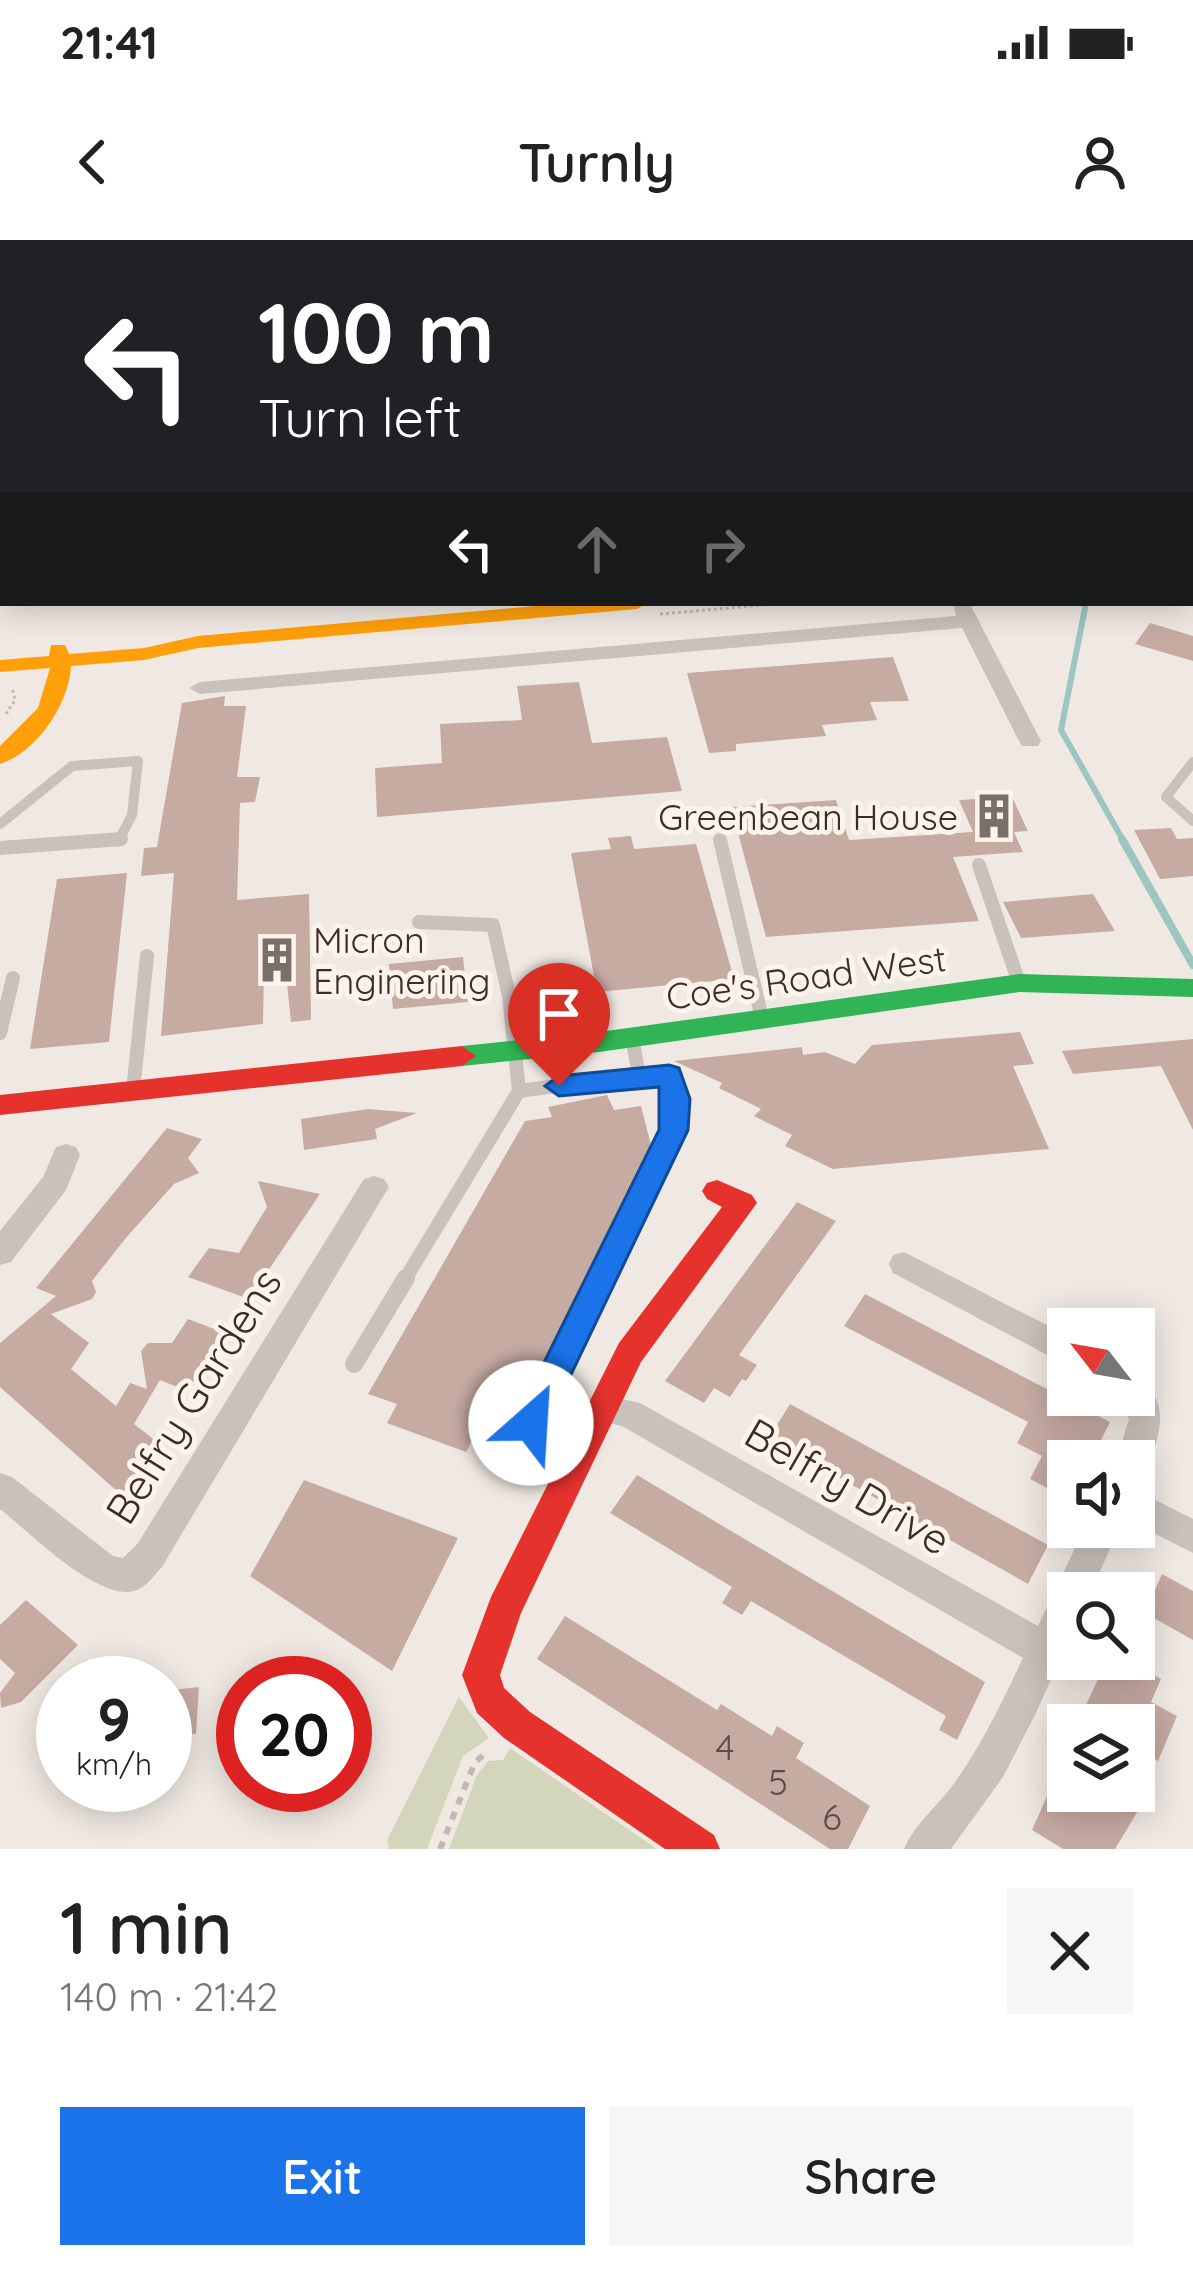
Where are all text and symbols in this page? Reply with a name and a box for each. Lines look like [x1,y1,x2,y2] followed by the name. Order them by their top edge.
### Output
[60,14,158,70] text: 21:41
[518,128,675,196] text: Turnly
[60,129,126,195] icon: back
[1067,129,1133,195] icon: person
[258,279,495,384] text: 100 m
[60,288,216,444] icon: left
[258,383,462,451] text: Turn left
[438,516,504,582] icon: left
[564,516,630,582] icon: ahead
[690,516,756,582] icon: right
[969,791,1019,841] building icon: Greenbean House
[658,794,958,839] place label: Greenbean House
[313,917,490,1003] place label: Micron Enginering
[252,935,302,985] building icon: Micron Enginering
[663,935,949,1019] street label: Coe's Road West
[508,963,610,1086] pin
[526,981,592,1047] icon: arrive
[93,1259,293,1533] street label: Belfry Gardens
[1047,1308,1155,1416] north arrow
[1047,1308,1155,1812] map controls
[468,1360,594,1486] position arrow
[736,1406,960,1566] street label: Belfry Drive
[1047,1440,1155,1548] button: sound
[1047,1572,1155,1680] button: search
[216,1656,372,1812] speed limit sign: 20
[97,1681,131,1756] text: 9
[1047,1704,1155,1812] button: layers
[716,1724,734,1769] house number: 4
[76,1745,152,1783] text: km/h
[768,1759,788,1804] house number: 5
[822,1794,842,1839] house number: 6
[60,1882,233,1972] text: 1 min
[1007,1888,1133,2014] button: close
[60,1972,278,2021] text: 140 m · 21:42
[60,2107,585,2245] button: Exit
[609,2107,1133,2245] button: Share

